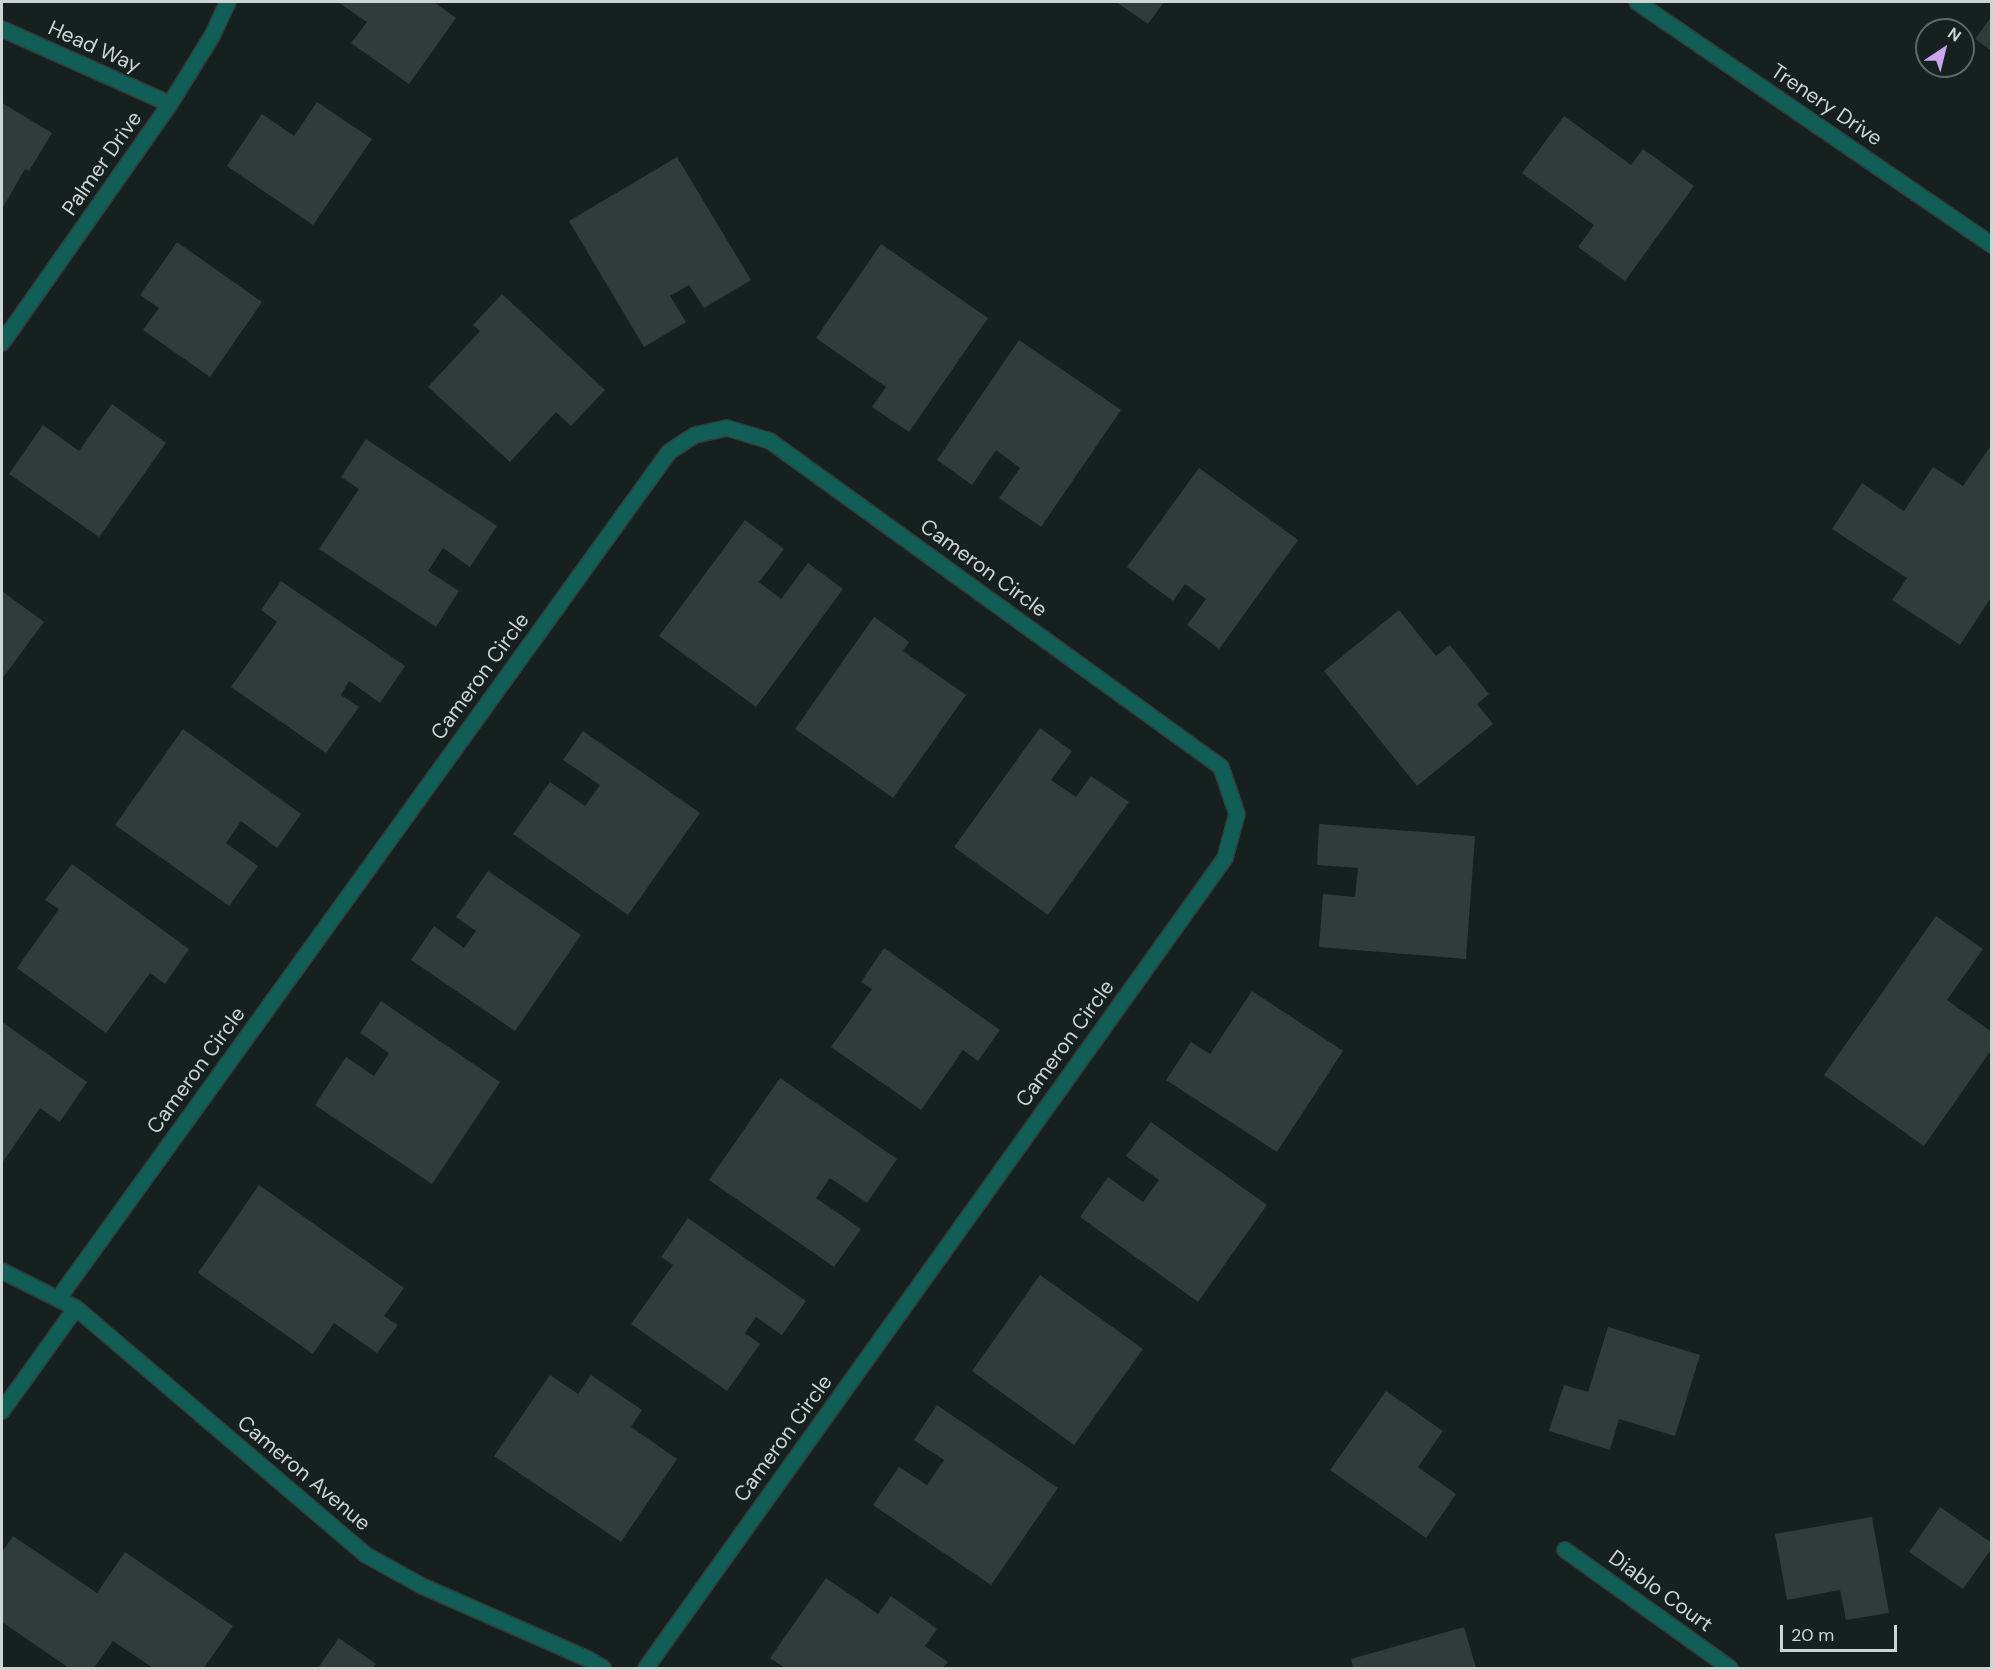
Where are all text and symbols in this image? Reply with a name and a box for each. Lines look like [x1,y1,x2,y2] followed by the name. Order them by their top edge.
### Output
[44,16,144,80] street label: Head Way
[1915,18,1975,78] north arrow
[1944,23,1965,46] text: N
[1766,60,1886,152] street label: Trenery Drive
[58,107,148,221] street label: Palmer Drive
[915,515,1051,623] street label: Cameron Circle
[427,609,535,745] street label: Cameron Circle
[1012,976,1120,1112] street label: Cameron Circle
[143,1003,251,1139] street label: Cameron Circle
[730,1371,838,1507] street label: Cameron Circle
[231,1411,375,1537] street label: Cameron Avenue
[1603,1546,1717,1638] street label: Diablo Court
[1783,1613,1900,1651] scale bar
[1791,1623,1834,1647] text: 20 m

